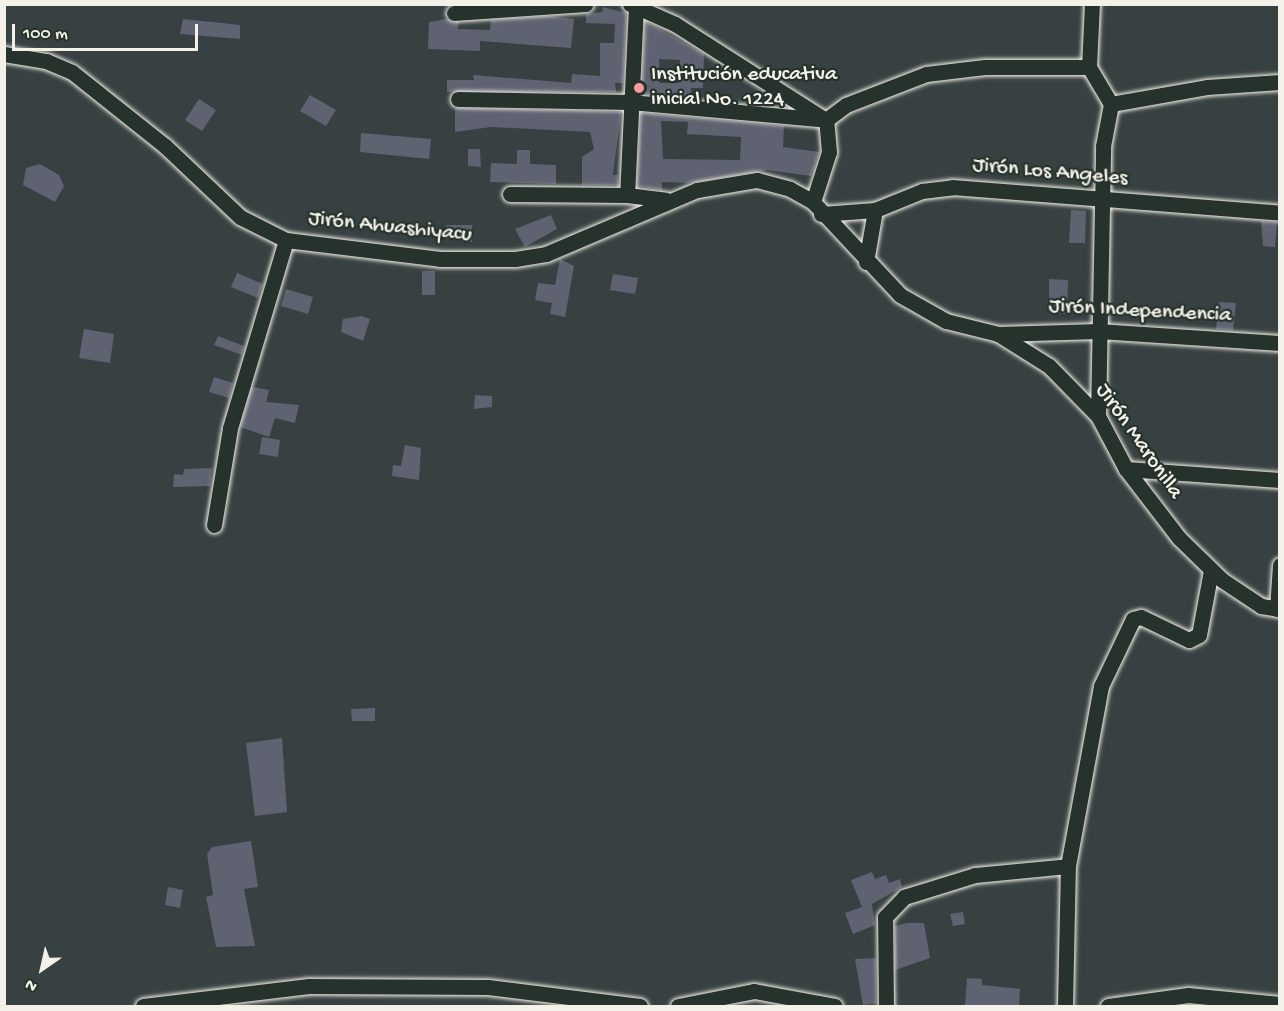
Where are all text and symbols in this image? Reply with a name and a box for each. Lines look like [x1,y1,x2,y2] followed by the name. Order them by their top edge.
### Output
[15,12,201,50] scale bar
[23,24,68,45] text: 100 m
[651,62,837,113] place label: Institución educativa inicial No. 1224
[632,81,646,95] marker: Institución educativa inicial No. 1224
[971,153,1129,193] street label: Jirón Los Angeles
[307,206,473,250] street label: Jirón Ahuashiyacu
[1048,294,1232,330] street label: Jirón Independencia
[1088,379,1188,505] street label: Jirón Maronilla
[12,939,72,999] north arrow
[22,974,41,995] text: N

